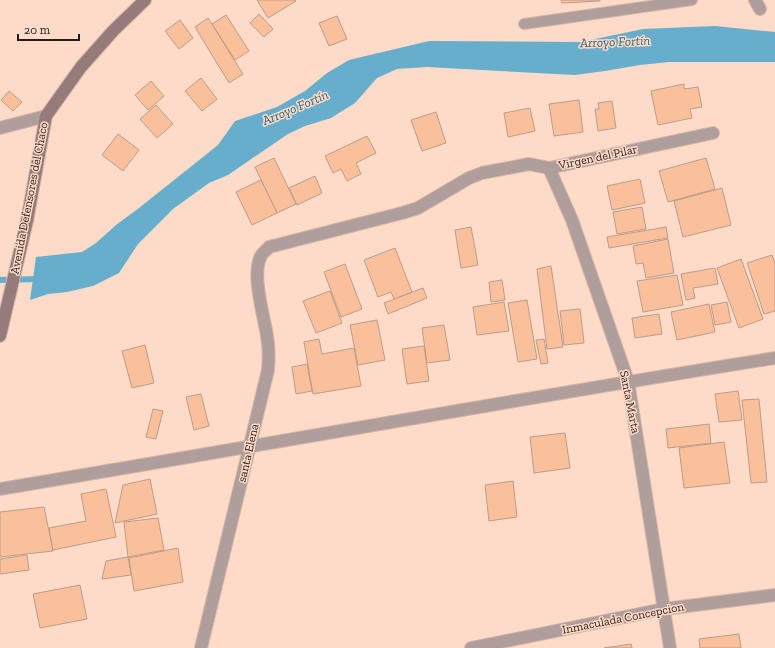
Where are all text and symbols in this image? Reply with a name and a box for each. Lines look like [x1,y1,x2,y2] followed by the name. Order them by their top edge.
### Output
[18,16,79,42] scale bar
[24,23,51,37] text: 20 m
[579,33,651,50] water label: Arroyo Fortín
[259,87,331,128] water label: Arroyo Fortín
[7,121,51,275] street label: Avenida Defensores del Chaco
[556,142,639,172] street label: Virgen del Pilar
[617,369,643,435] street label: Santa Marta
[234,422,262,484] street label: santa Elena
[561,599,685,637] street label: Inmaculada Concepcion

